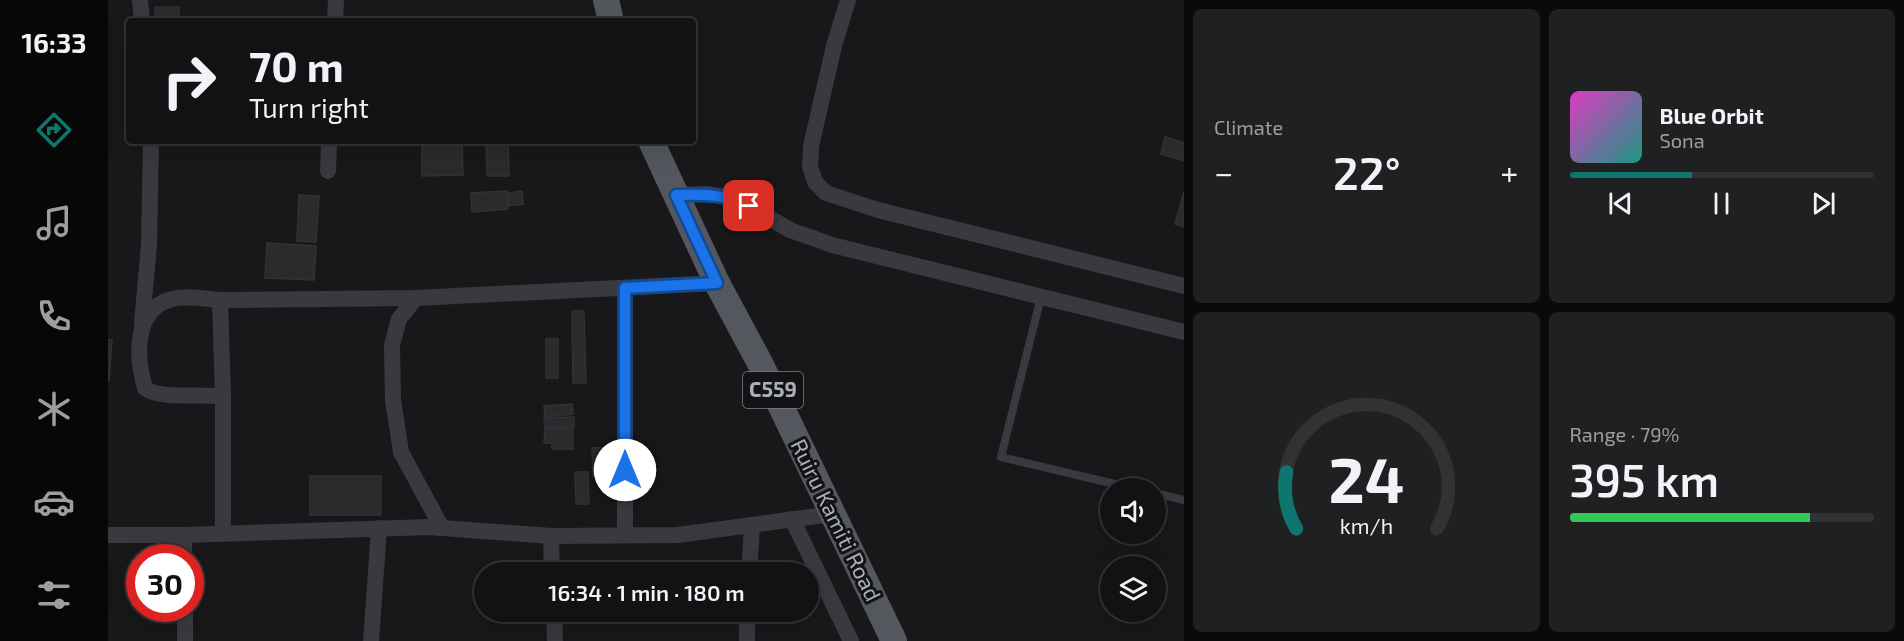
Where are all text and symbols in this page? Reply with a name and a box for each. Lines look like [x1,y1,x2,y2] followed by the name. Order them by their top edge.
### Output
[21,26,87,58] text: 16:33
[249,40,344,90] text: 70 m
[150,42,228,120] icon: right
[249,91,369,123] text: Turn right
[1660,102,1764,128] text: Blue Orbit
[33,109,75,151] icon: directions
[1214,115,1283,139] text: Climate
[1660,128,1705,152] text: Sona
[1333,145,1401,199] text: 22°
[1214,152,1233,192] text: −
[1500,152,1518,192] text: +
[723,180,774,231] pin
[1604,187,1637,220] icon: previous
[1705,187,1738,220] icon: pause
[1807,187,1840,220] icon: next
[732,189,765,222] icon: arrive
[33,202,75,244] icon: music
[33,295,75,337] icon: phone
[743,372,803,408] road number: C559
[33,388,75,430] icon: climate
[1570,422,1679,446] text: Range · 79%
[786,434,887,605] street label: Ruiru Kamiti Road
[593,438,657,502] position arrow
[1328,441,1404,516] text: 24
[1570,452,1719,506] text: 395 km
[1100,478,1166,622] map controls
[1100,478,1166,544] button: sound
[33,481,75,523] icon: car
[1340,513,1393,538] text: km/h
[126,544,204,622] speed limit sign: 30
[1100,556,1166,622] button: layers
[33,574,75,616] icon: filters
[548,579,745,605] text: 16:34 · 1 min · 180 m

